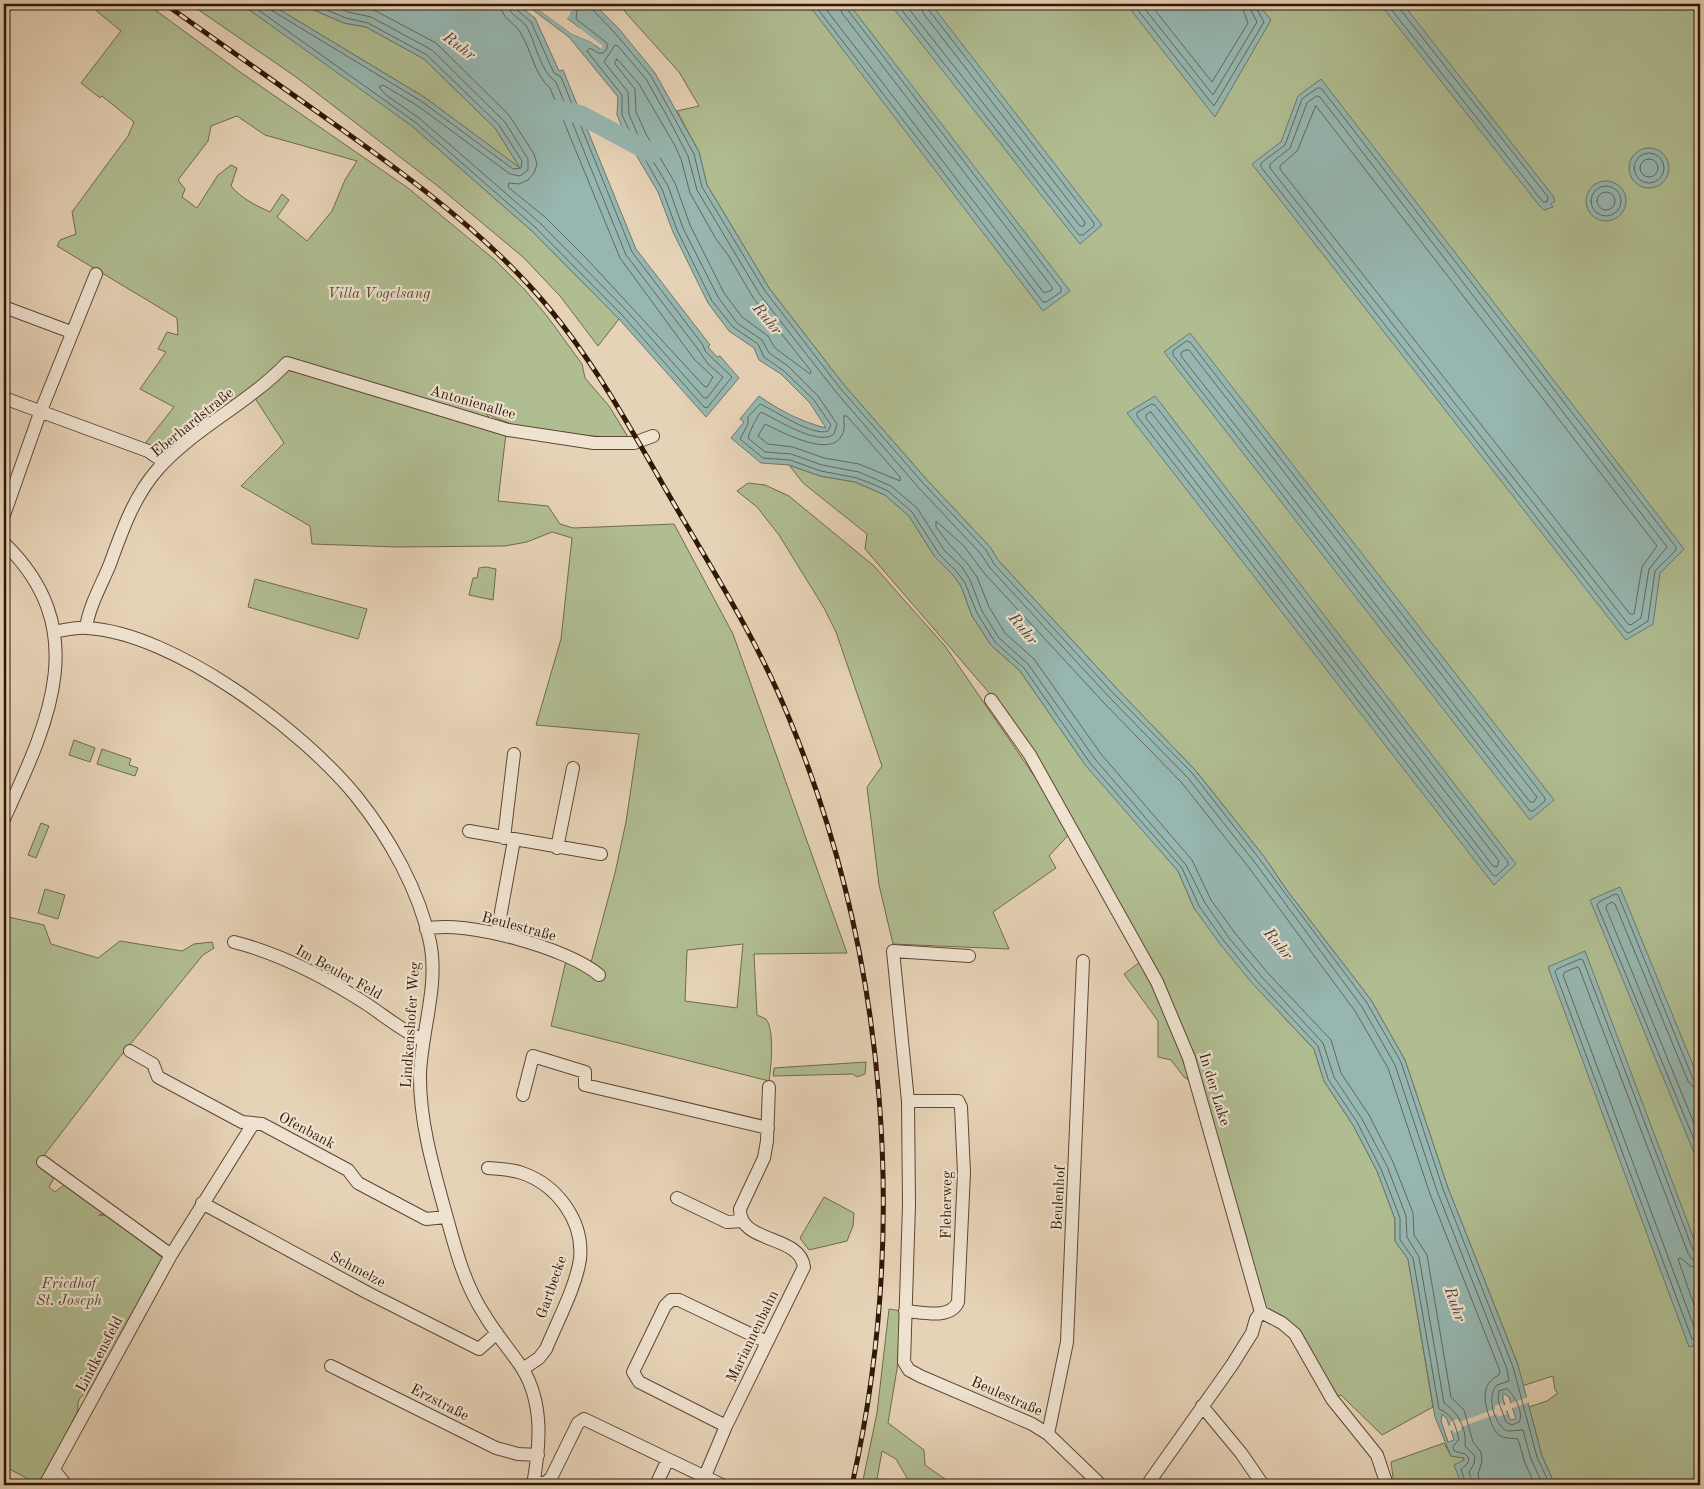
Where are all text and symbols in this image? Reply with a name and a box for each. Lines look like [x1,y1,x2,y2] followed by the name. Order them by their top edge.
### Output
[439,29,479,64] water label: Ruhr
[328,287,430,302] park label: Villa Vogelsang
[748,300,785,339] water label: Ruhr
[428,384,517,423] street label: Antonienallee
[149,386,237,461] street label: Eberhardstraße
[1004,610,1041,649] water label: Ruhr
[480,910,558,945] street label: Beulestraße
[1259,925,1296,964] water label: Ruhr
[292,943,384,1003] street label: Im Beuler Feld
[400,961,423,1089] street label: Lindkenshofer Weg
[1195,1051,1232,1128] street label: In der Lake
[276,1110,337,1152] street label: Ofenbank
[1050,1164,1069,1231] street label: Beulenhof
[939,1171,956,1239] street label: Fleherweg
[327,1250,388,1291] street label: Schmelze
[535,1254,570,1321] street label: Gartbecke
[36,1277,102,1309] park label: Friedhof St. Joseph
[1440,1284,1468,1325] water label: Ruhr
[725,1288,782,1385] street label: Mariannenbahn
[74,1314,127,1395] street label: Lindkensfeld
[968,1375,1044,1420] street label: Beulestraße
[408,1382,471,1424] street label: Erzstraße

